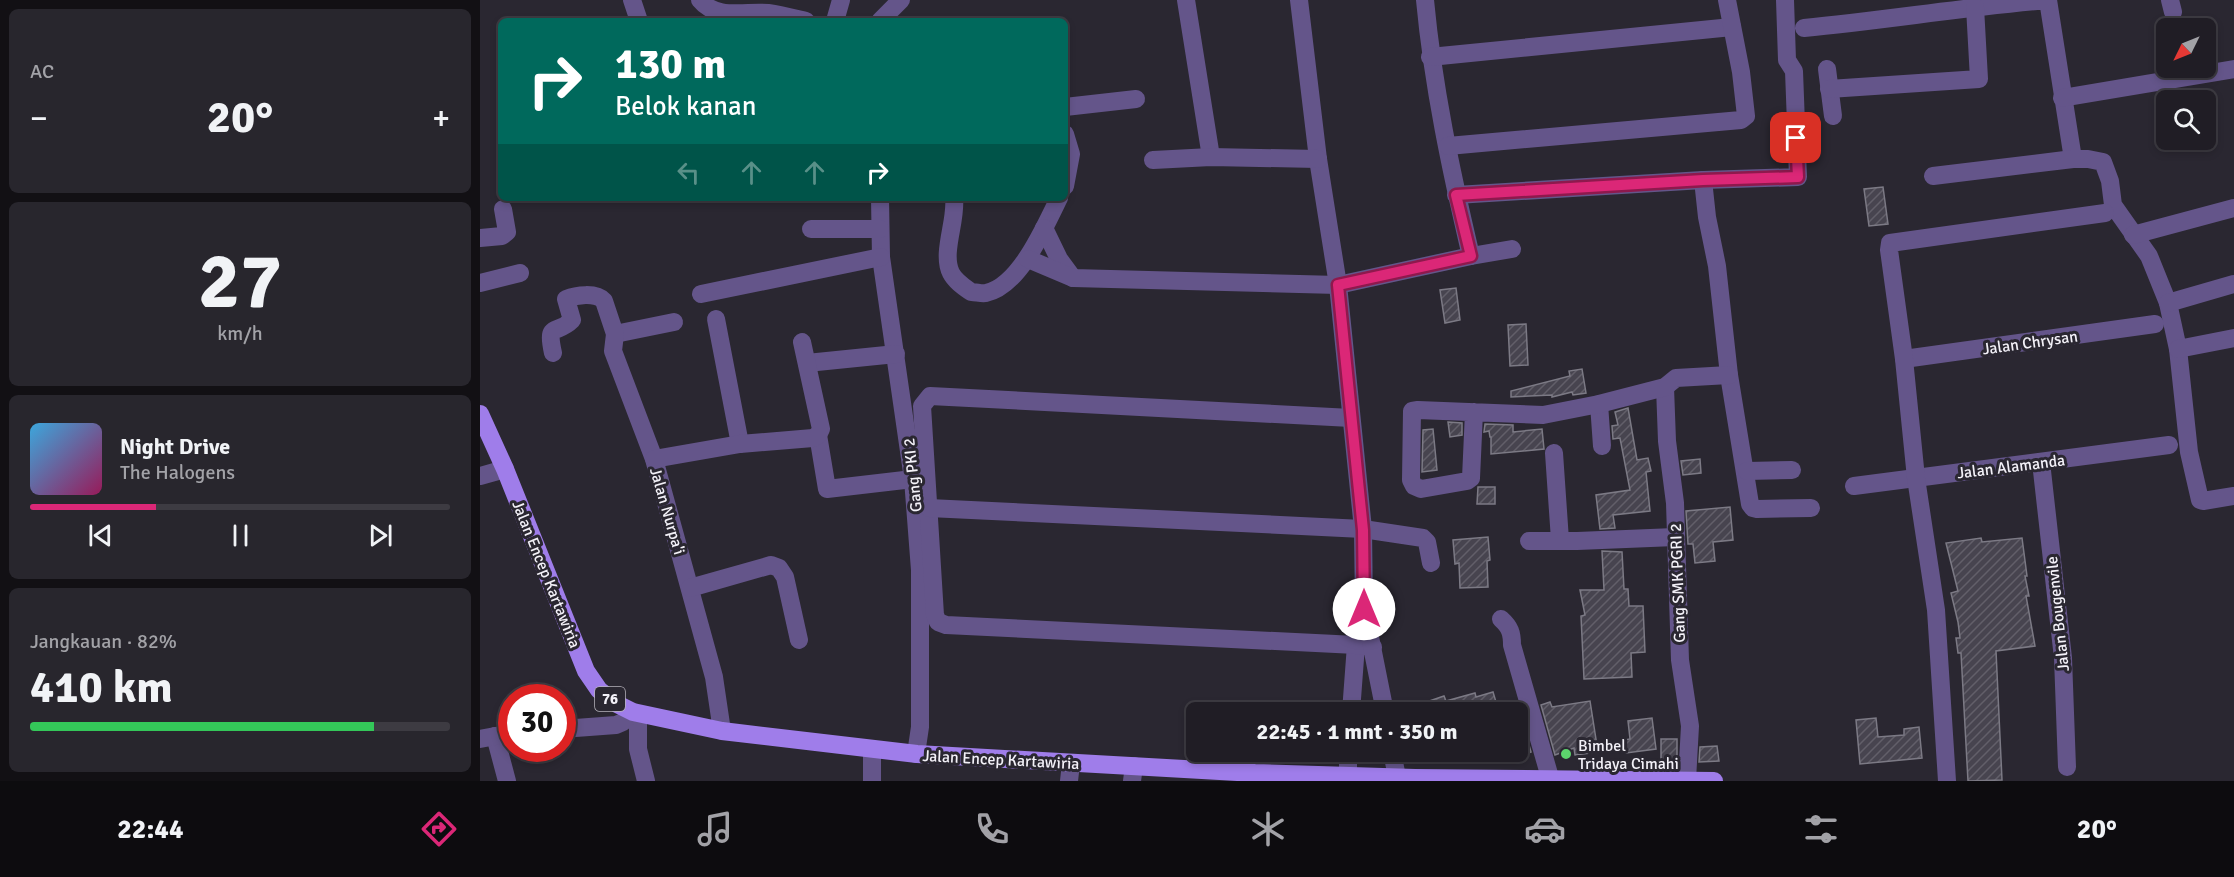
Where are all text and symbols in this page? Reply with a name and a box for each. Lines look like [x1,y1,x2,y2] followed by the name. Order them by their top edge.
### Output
[2156,18,2216,78] north arrow
[2156,18,2216,150] map controls
[615,39,726,90] text: 130 m
[516,42,594,120] icon: right
[30,59,54,84] text: AC
[207,90,273,145] text: 20°
[615,90,756,123] text: Belok kanan
[2156,90,2216,150] button: search
[30,98,48,139] text: −
[432,98,450,139] text: +
[1770,112,1821,163] pin
[1779,121,1812,154] icon: arrive
[672,156,705,189] icon: left
[735,156,768,189] icon: ahead
[798,156,831,189] icon: ahead
[861,156,894,189] icon: right
[198,234,282,330] text: 27
[217,321,263,346] text: km/h
[1981,326,2079,360] street label: Jalan Chrysan
[120,433,230,460] text: Night Drive
[899,437,927,513] street label: Gang PKI 2
[1956,450,2066,484] street label: Jalan Alamanda
[120,460,235,485] text: The Halogens
[645,465,689,557] street label: Jalan Nurpa'i
[507,498,585,651] street label: Jalan Encep Kartawiria
[84,519,117,552] icon: previous
[224,519,257,552] icon: pause
[364,519,397,552] icon: next
[1666,523,1690,643] street label: Gang SMK PGRI 2
[2042,555,2074,672] street label: Jalan Bougenvile
[1332,577,1396,641] position arrow
[30,629,177,654] text: Jangkauan · 82%
[30,660,173,715] text: 410 km
[498,684,576,762] speed limit sign: 30
[595,687,625,711] road number: 76
[1257,718,1457,745] text: 22:45 · 1 mnt · 350 m
[1578,736,1679,774] place label: Bimbel Tridaya Cimahi
[922,746,1080,774] street label: Jalan Encep Kartawiria
[1559,747,1573,761] marker: Bimbel Tridaya Cimahi
[418,808,460,850] icon: directions
[694,808,736,850] icon: music
[971,808,1013,850] icon: phone
[1247,808,1289,850] icon: climate
[1524,808,1566,850] icon: car
[1800,808,1842,850] icon: filters
[117,813,184,846] text: 22:44
[2077,813,2117,846] text: 20°

